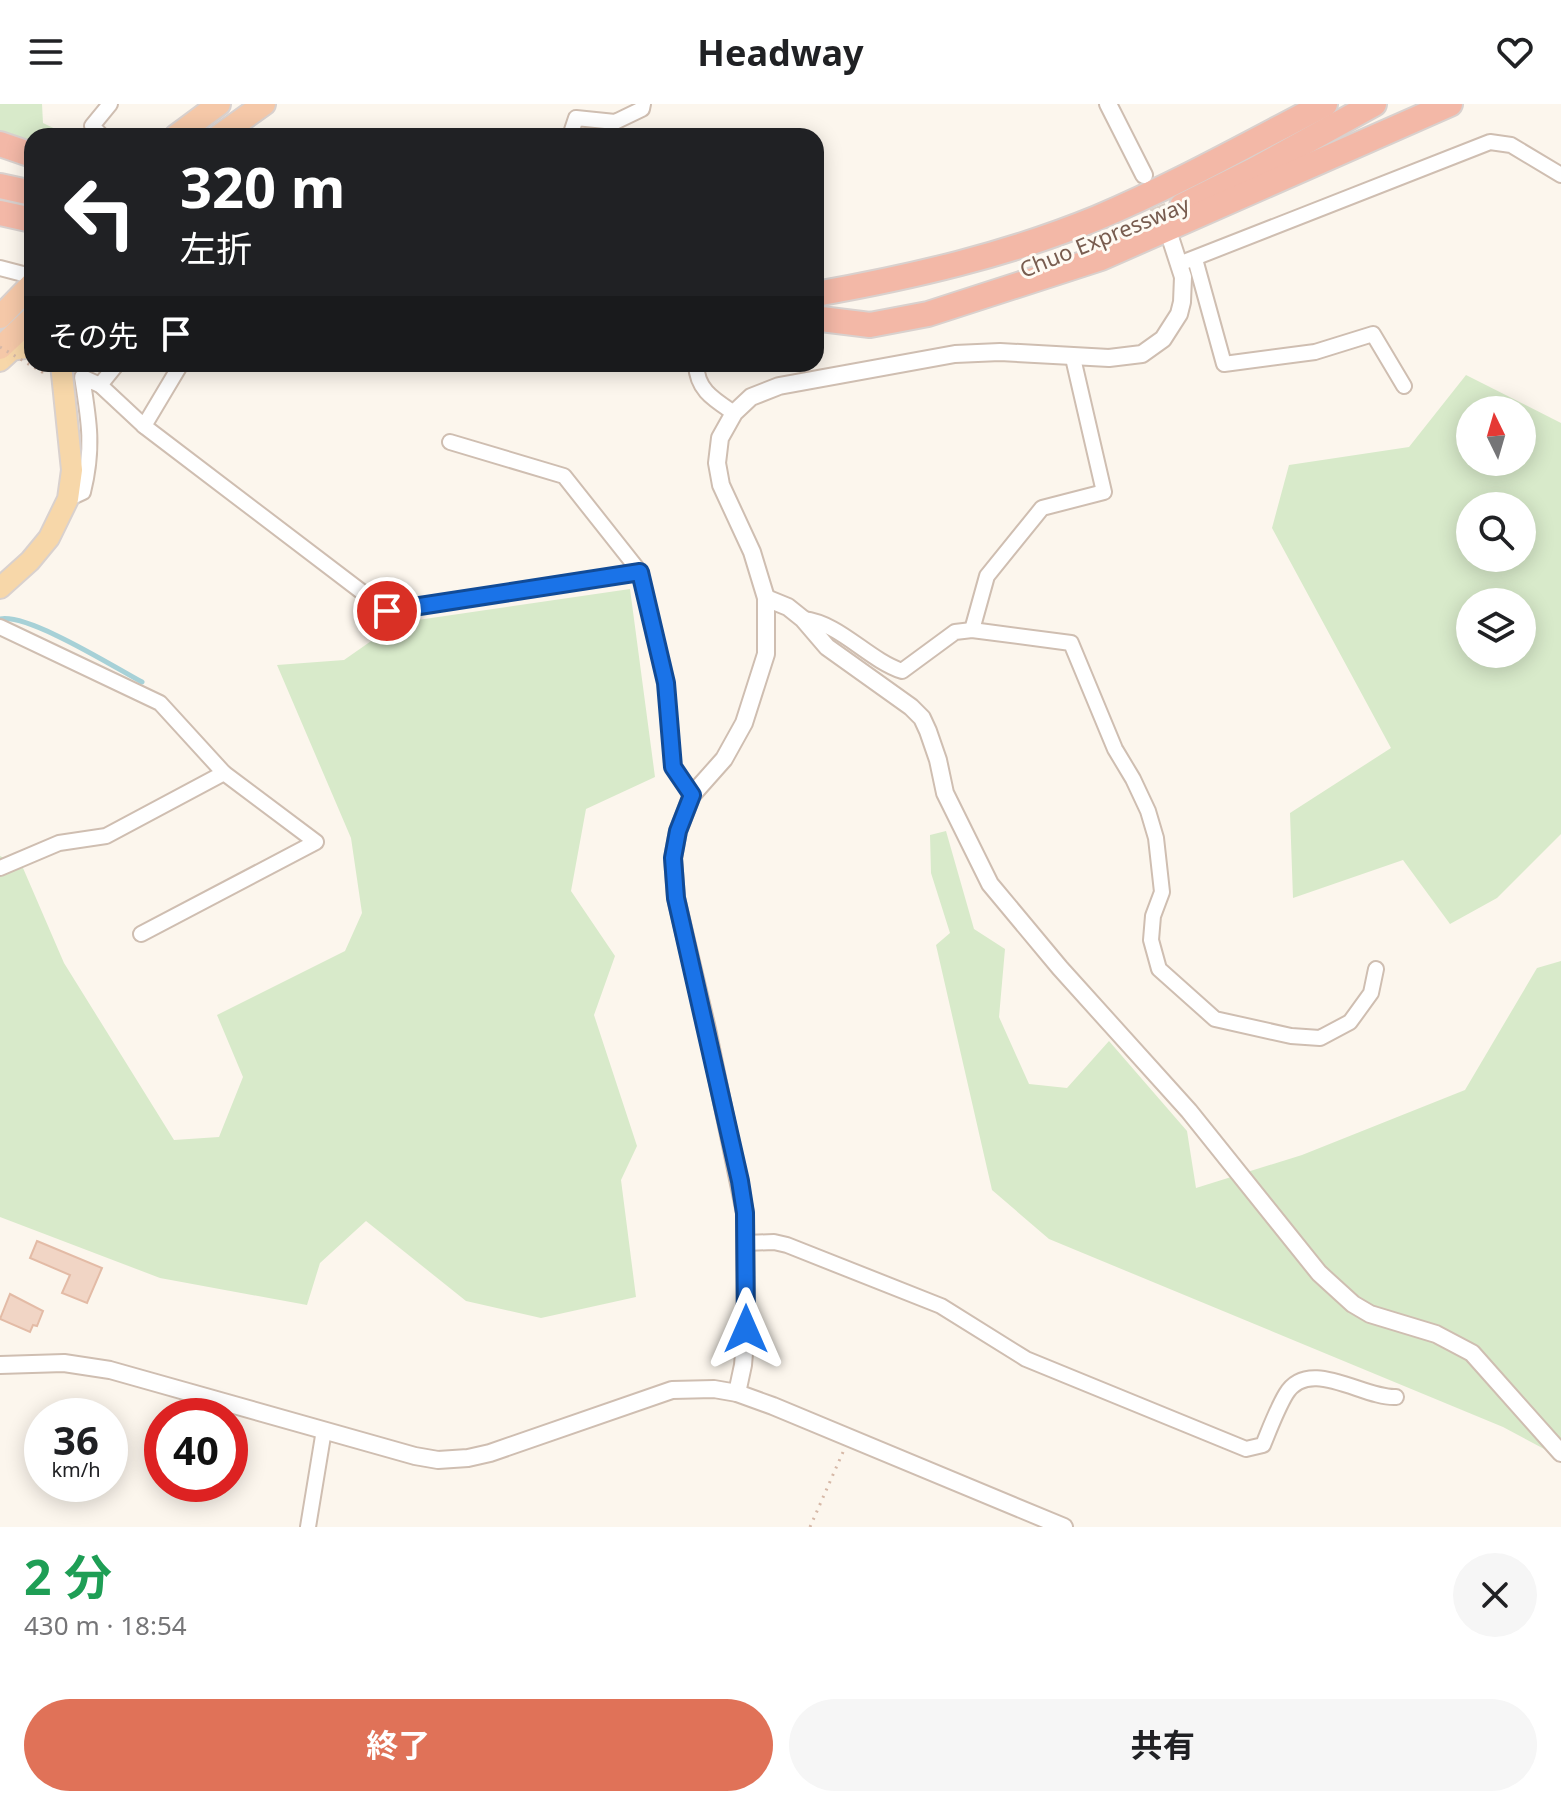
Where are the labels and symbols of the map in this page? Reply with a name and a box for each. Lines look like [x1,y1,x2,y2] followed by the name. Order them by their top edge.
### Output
[1015,188,1194,284] street label: Chuo Expressway
[1456,396,1536,476] north arrow
[353,577,421,645] pin
[704,1287,788,1371] position arrow
[144,1398,248,1502] speed limit sign: 40

